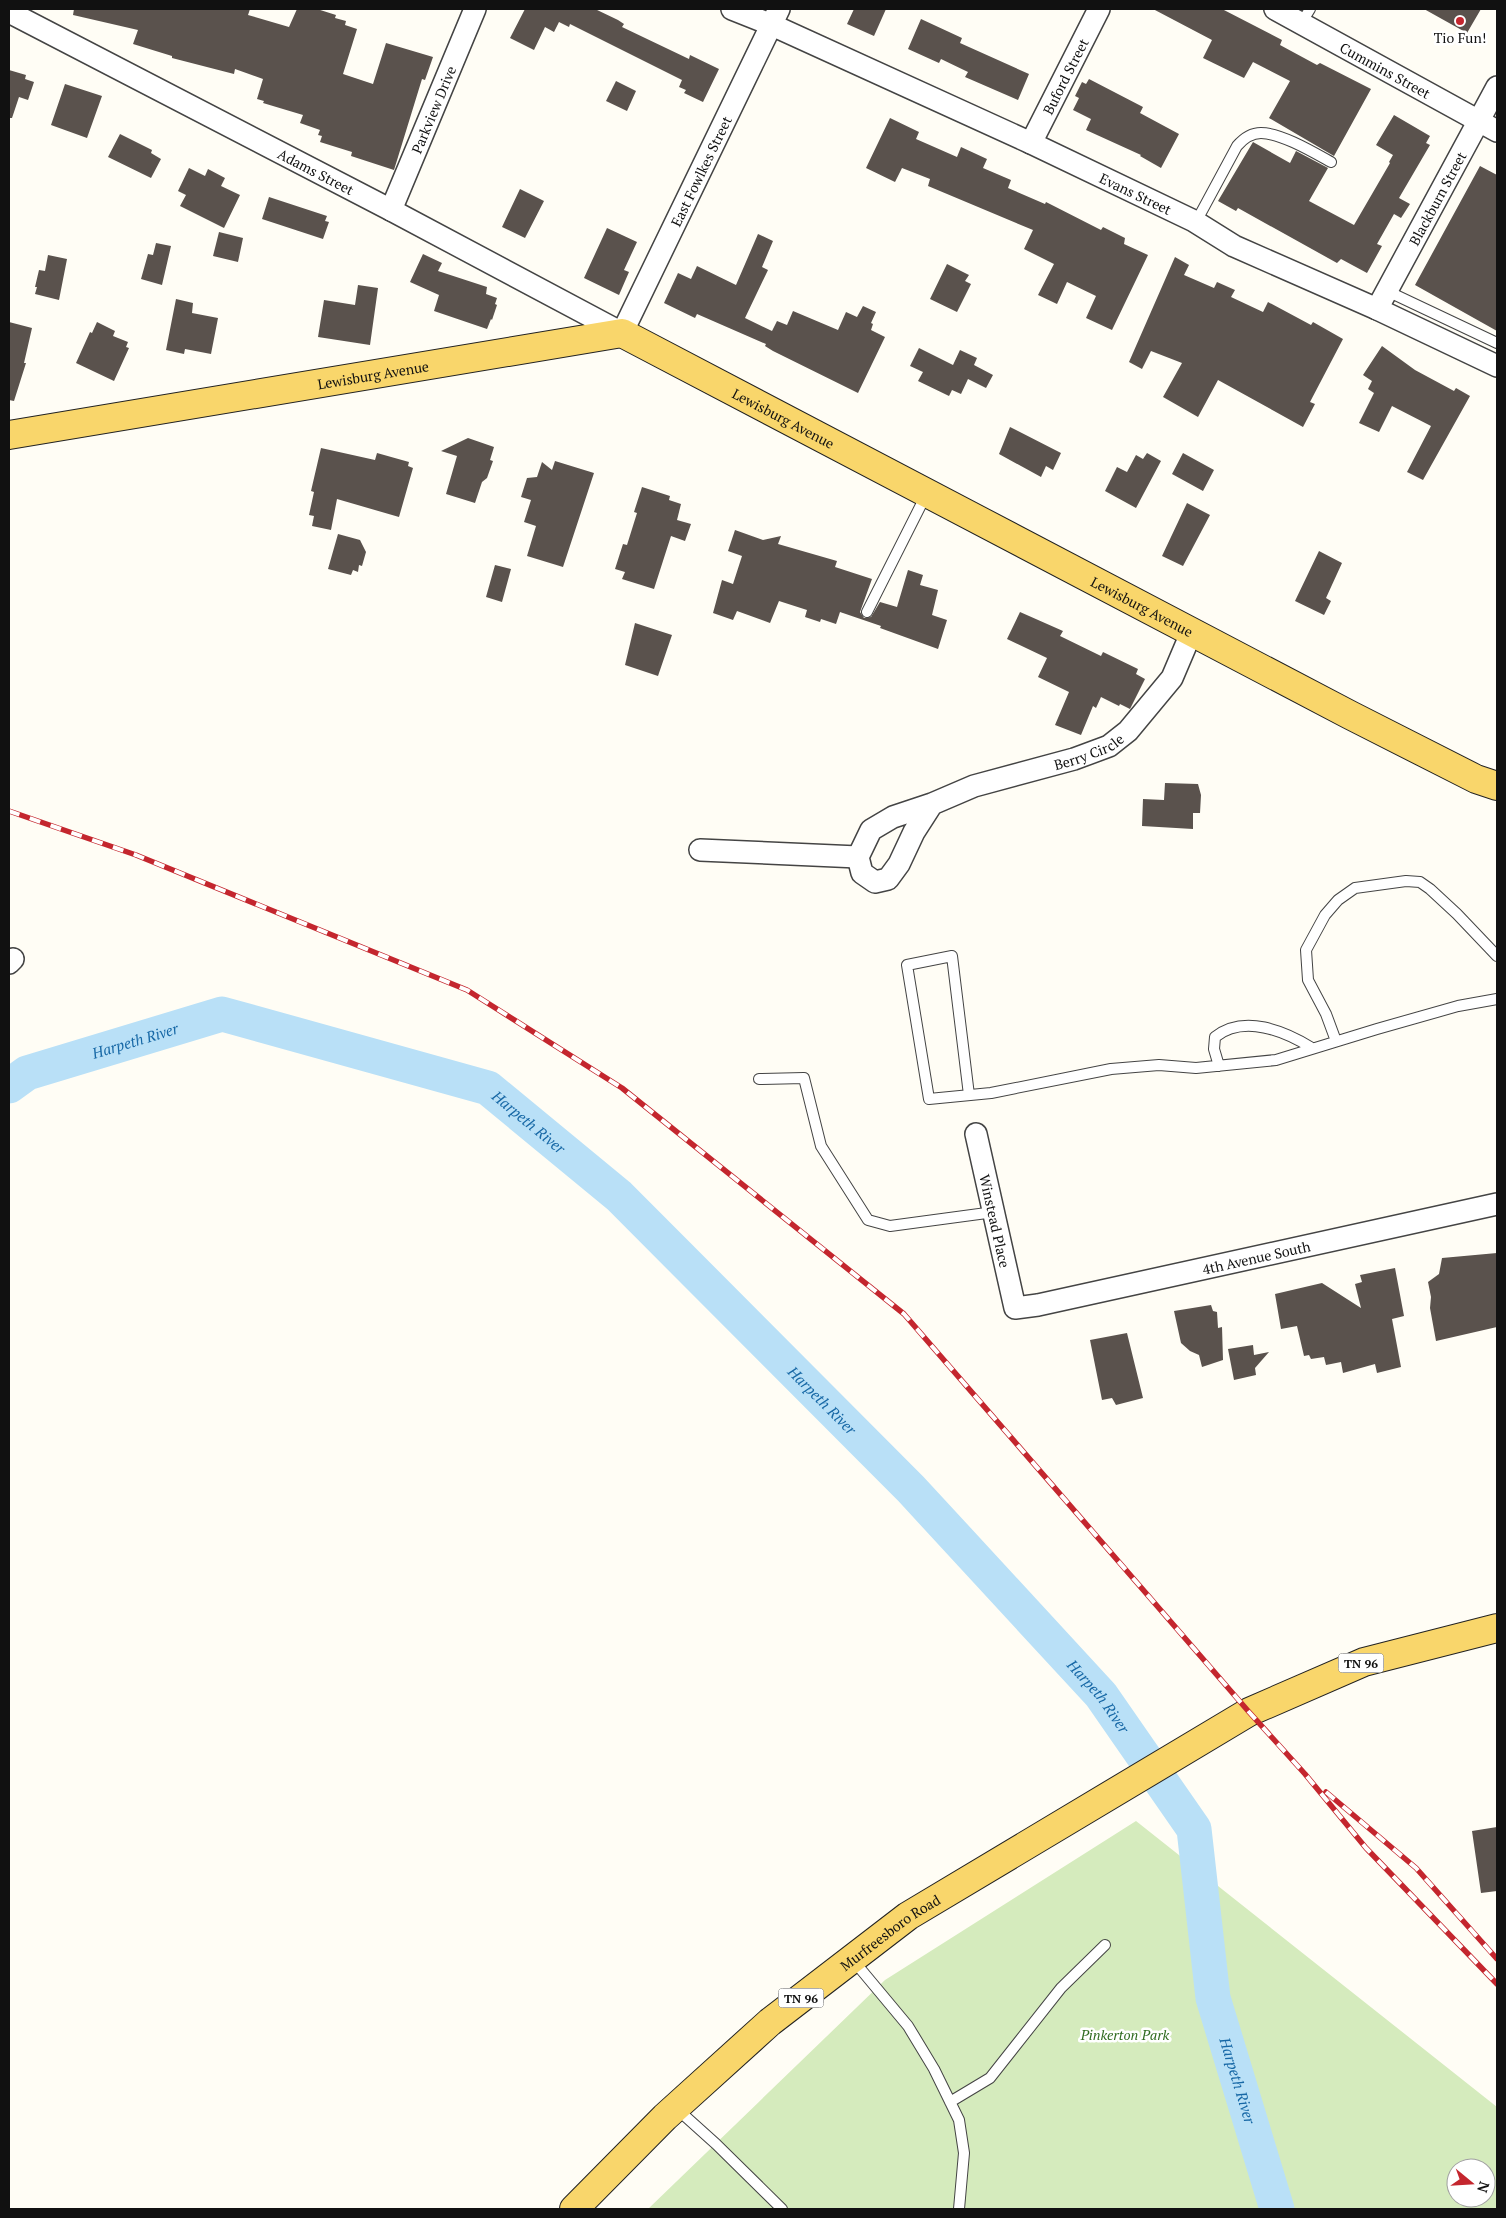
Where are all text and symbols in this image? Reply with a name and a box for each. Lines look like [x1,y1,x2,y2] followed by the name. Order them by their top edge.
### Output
[1454,15,1466,27] marker: Tio Fun!
[1434,28,1486,47] place label: Tio Fun!
[1038,34,1093,117] street label: Buford Street
[1337,37,1435,103] street label: Cummins Street
[406,63,460,156] street label: Parkview Drive
[666,112,736,229] street label: East Fowlkes Street
[275,144,358,199] street label: Adams Street
[1404,147,1470,248] street label: Blackburn Street
[1097,168,1176,219] street label: Evans Street
[316,356,430,393] street label: Lewisburg Avenue
[729,383,838,452] street label: Lewisburg Avenue
[1088,571,1197,641] street label: Lewisburg Avenue
[1052,729,1127,774] street label: Berry Circle
[88,1018,182,1063] water label: Harpeth River
[487,1085,571,1159] water label: Harpeth River
[976,1172,1015,1269] street label: Winstead Place
[1200,1236,1312,1278] street label: 4th Avenue South
[783,1361,862,1440] water label: Harpeth River
[1062,1654,1135,1738] water label: Harpeth River
[1338,1654,1384,1672] road number: TN 96
[836,1889,944,1974] street label: Murfreesboro Road
[778,1989,824,2008] road number: TN 96
[1080,2025,1170,2044] park label: Pinkerton Park
[1215,2034,1261,2127] water label: Harpeth River
[1446,2158,1496,2208] north arrow
[1473,2179,1495,2196] text: N

